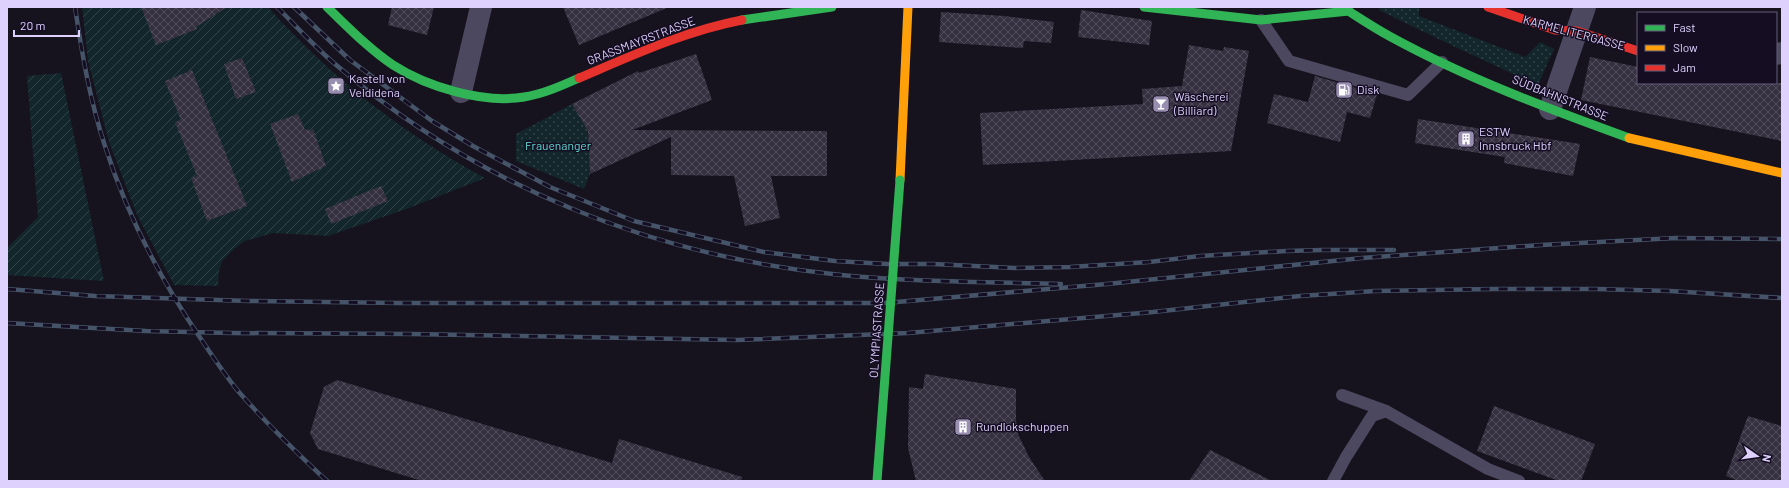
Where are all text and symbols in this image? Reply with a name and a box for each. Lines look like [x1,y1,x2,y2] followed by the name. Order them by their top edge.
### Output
[14,12,79,38] scale bar
[1522,12,1627,52] street label: KARMELITERGASSE
[1637,12,1777,84] legend
[585,13,697,67] street label: GRASSMAYRSTRASSE
[20,18,46,32] text: 20 m
[1673,20,1696,34] text: Fast
[1673,40,1698,54] text: Slow
[1673,60,1696,74] text: Jam
[349,71,405,99] place label: Kastell von Veldidena
[1510,71,1610,123] street label: SÜDBAHNSTRASSE
[326,76,346,96] place icon: Kastell von Veldidena
[1334,80,1354,100] fuel station icon: Disk
[1357,82,1379,96] place label: Disk
[1173,89,1229,117] place label: Wäscherei (Billiard)
[1151,94,1171,114] bar icon: Wäscherei (Billiard)
[1479,124,1552,152] place label: ESTW Innsbruck Hbf
[1456,129,1476,149] building icon: ESTW Innsbruck Hbf
[525,138,592,152] park label: Frauenanger
[866,282,886,378] street label: OLYMPIASTRASSE
[953,417,973,437] building icon: Rundlokschuppen
[976,419,1069,433] place label: Rundlokschuppen
[1737,436,1777,476] north arrow
[1760,453,1774,463] text: N

